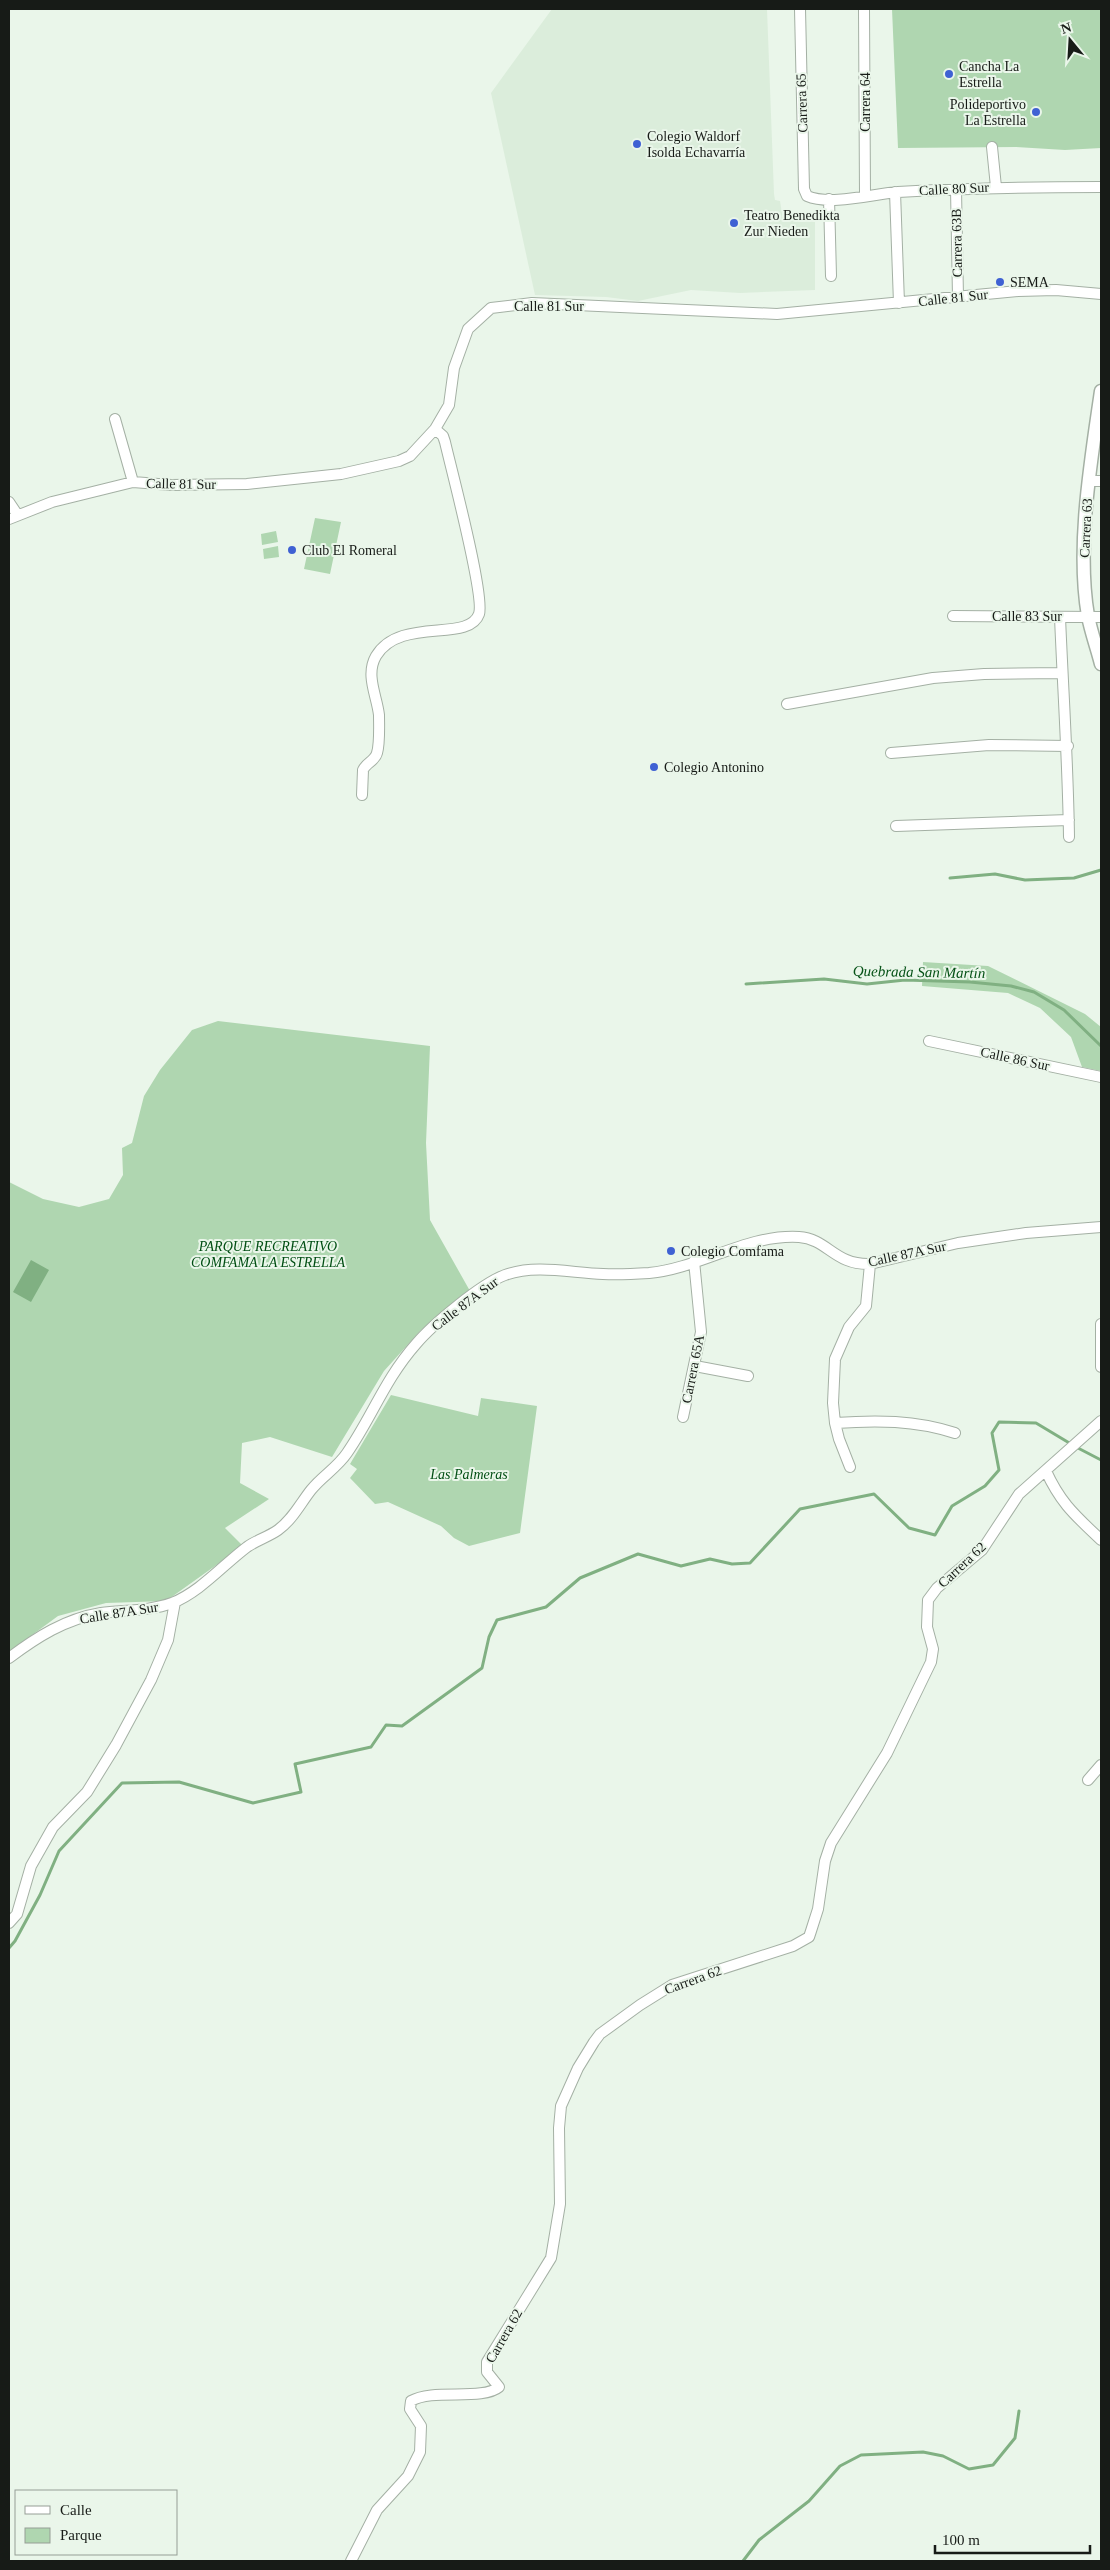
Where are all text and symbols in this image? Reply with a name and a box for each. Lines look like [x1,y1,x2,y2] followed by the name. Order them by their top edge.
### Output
[1045,15,1095,65] north arrow
[1059,19,1073,37] text: N
[959,59,1020,90] place label: Cancha La Estrella
[943,68,955,80] marker: Cancha La Estrella
[858,72,873,132] street label: Carrera 64
[793,73,811,133] street label: Carrera 65
[950,97,1027,128] place label: Polideportivo La Estrella
[1030,106,1042,118] marker: Polideportivo La Estrella
[647,129,746,160] place label: Colegio Waldorf Isolda Echavarría
[631,138,643,150] marker: Colegio Waldorf Isolda Echavarría
[919,180,990,198] street label: Calle 80 Sur
[744,208,841,239] place label: Teatro Benedikta Zur Nieden
[949,208,965,278] street label: Carrera 63B
[728,217,740,229] marker: Teatro Benedikta Zur Nieden
[1010,275,1050,290] place label: SEMA
[994,276,1006,288] marker: SEMA
[917,287,989,309] street label: Calle 81 Sur
[514,299,584,314] street label: Calle 81 Sur
[146,476,216,492] street label: Calle 81 Sur
[1077,498,1095,558] street label: Carrera 63
[302,543,397,558] place label: Club El Romeral
[286,544,298,556] marker: Club El Romeral
[992,609,1062,624] street label: Calle 83 Sur
[664,760,764,775] place label: Colegio Antonino
[648,761,660,773] marker: Colegio Antonino
[853,963,985,981] water label: Quebrada San Martín
[979,1044,1051,1074] street label: Calle 86 Sur
[867,1238,948,1270] street label: Calle 87A Sur
[191,1239,345,1270] park label: PARQUE RECREATIVO COMFAMA LA ESTRELLA
[681,1244,785,1259] place label: Colegio Comfama
[665,1245,677,1257] marker: Colegio Comfama
[429,1274,501,1334] street label: Calle 87A Sur
[679,1333,707,1405] street label: Carrera 65A
[429,1467,508,1482] park label: Las Palmeras
[935,1539,989,1591] street label: Carrera 62
[79,1599,160,1627] street label: Calle 87A Sur
[662,1963,724,1997] street label: Carrera 62
[483,2306,525,2366] street label: Carrera 62
[15,2490,178,2555] legend
[60,2502,92,2518] text: Calle
[935,2522,1090,2554] scale bar
[60,2527,102,2543] text: Parque
[942,2532,980,2548] text: 100 m

